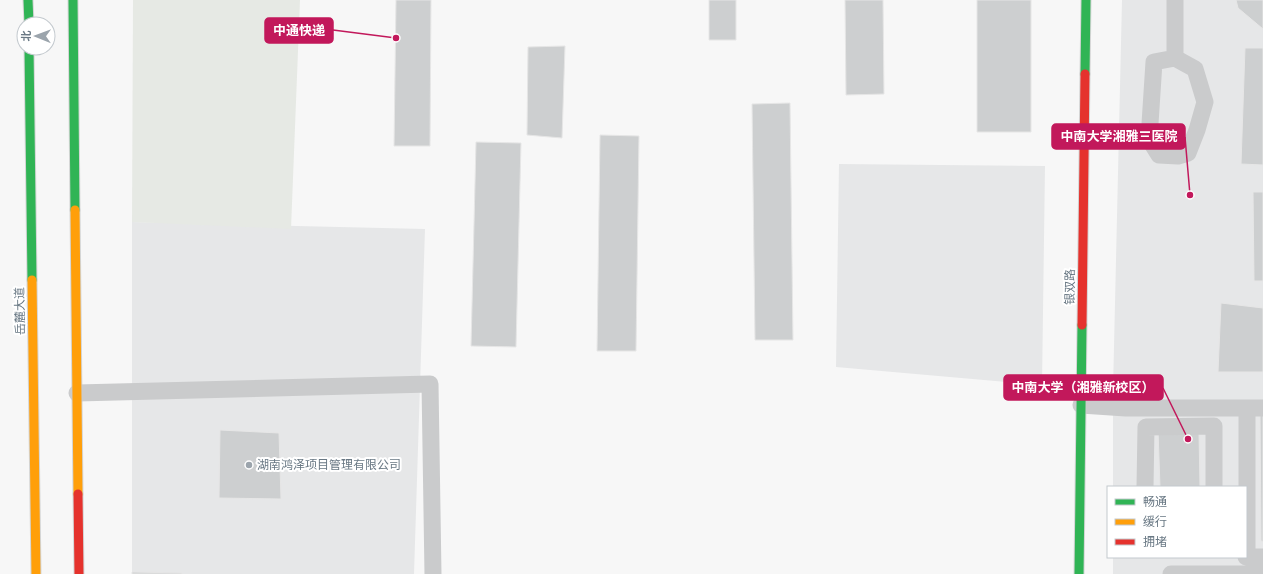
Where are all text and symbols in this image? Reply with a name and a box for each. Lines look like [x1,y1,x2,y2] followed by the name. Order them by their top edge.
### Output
[16,16,56,56] north arrow
[265,18,333,43] callout: 中通快递
[273,21,325,40] text: 中通快递
[18,30,34,41] text: 北
[1052,124,1185,149] callout: 中南大学湘雅三医院
[1060,127,1178,146] text: 中南大学湘雅三医院
[1061,269,1079,305] street label: 银双路
[11,287,29,335] street label: 岳麓大道
[1004,375,1163,400] callout: 中南大学（湘雅新校区）
[1011,378,1155,397] text: 中南大学（湘雅新校区）
[257,456,401,474] place label: 湖南鸿泽项目管理有限公司
[244,460,254,470] marker: 湖南鸿泽项目管理有限公司
[1107,486,1247,558] legend
[1143,493,1167,511] text: 畅通
[1143,513,1167,531] text: 缓行
[1143,533,1167,551] text: 拥堵

